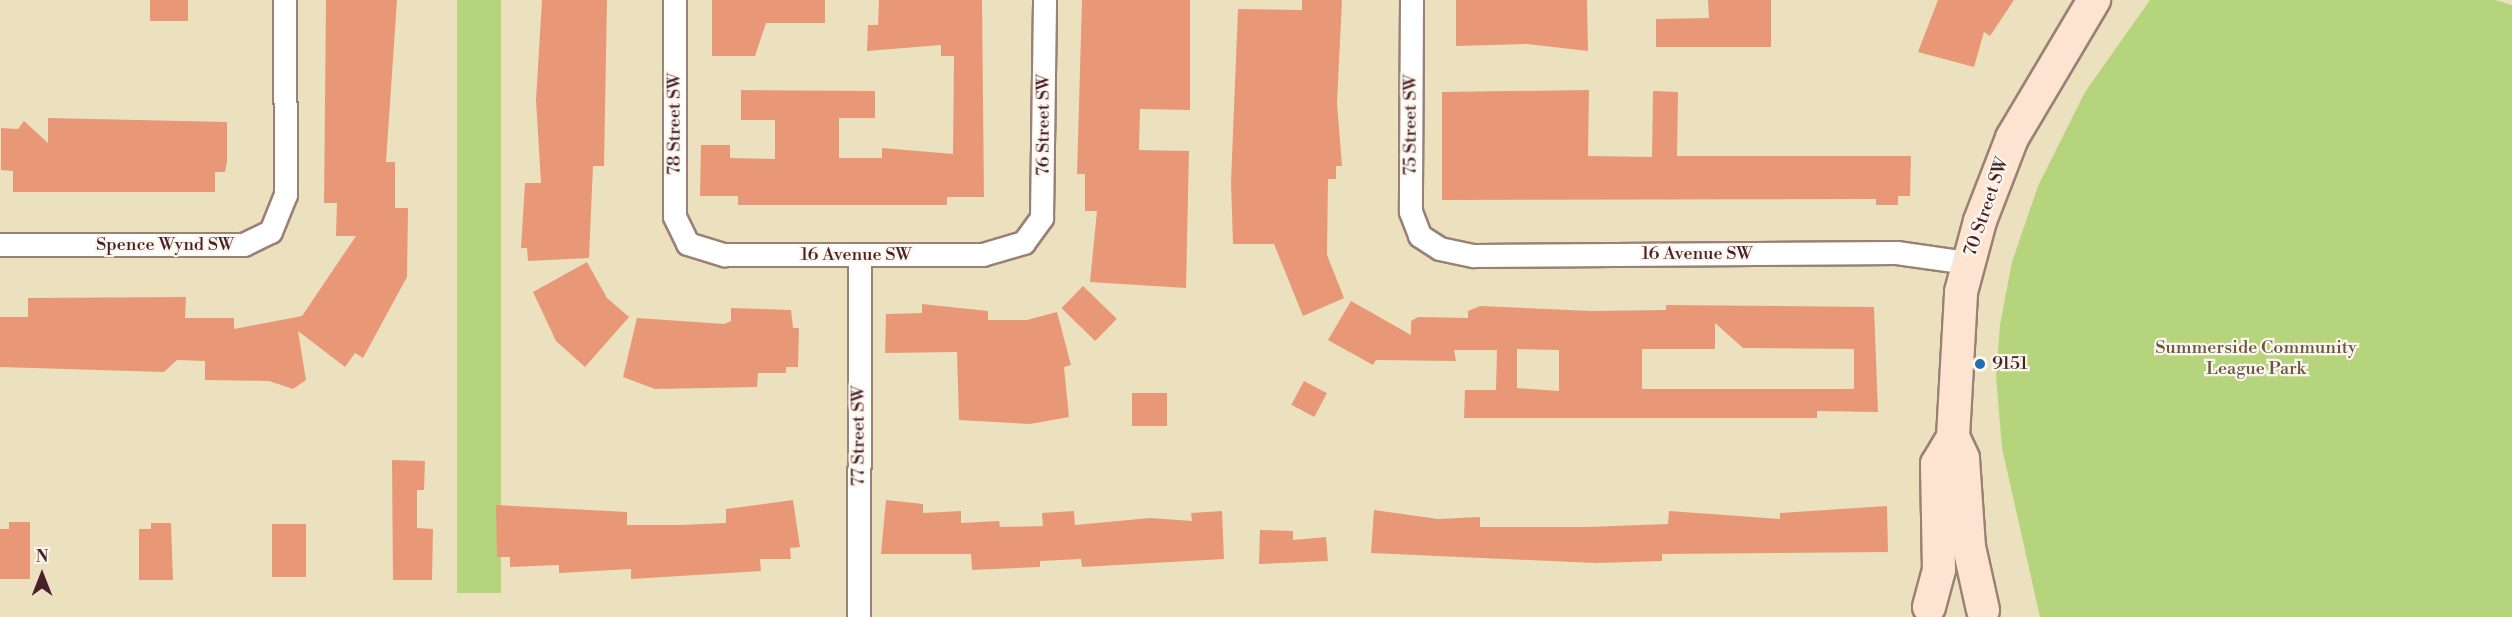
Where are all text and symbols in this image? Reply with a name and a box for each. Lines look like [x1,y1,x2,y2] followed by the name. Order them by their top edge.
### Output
[664,73,686,175] street label: 78 Street SW
[1033,74,1055,176] street label: 76 Street SW
[1400,74,1422,176] street label: 75 Street SW
[1960,155,2014,259] street label: 70 Street SW
[96,234,234,256] street label: Spence Wynd SW
[1642,243,1752,265] street label: 16 Avenue SW
[801,244,911,266] street label: 16 Avenue SW
[2155,338,2357,380] park label: Summerside Community League Park
[1992,353,2028,375] place label: 9151
[1973,357,1987,371] marker: 9151
[848,386,870,486] street label: 77 Street SW
[12,545,72,605] north arrow
[36,547,48,567] text: N

